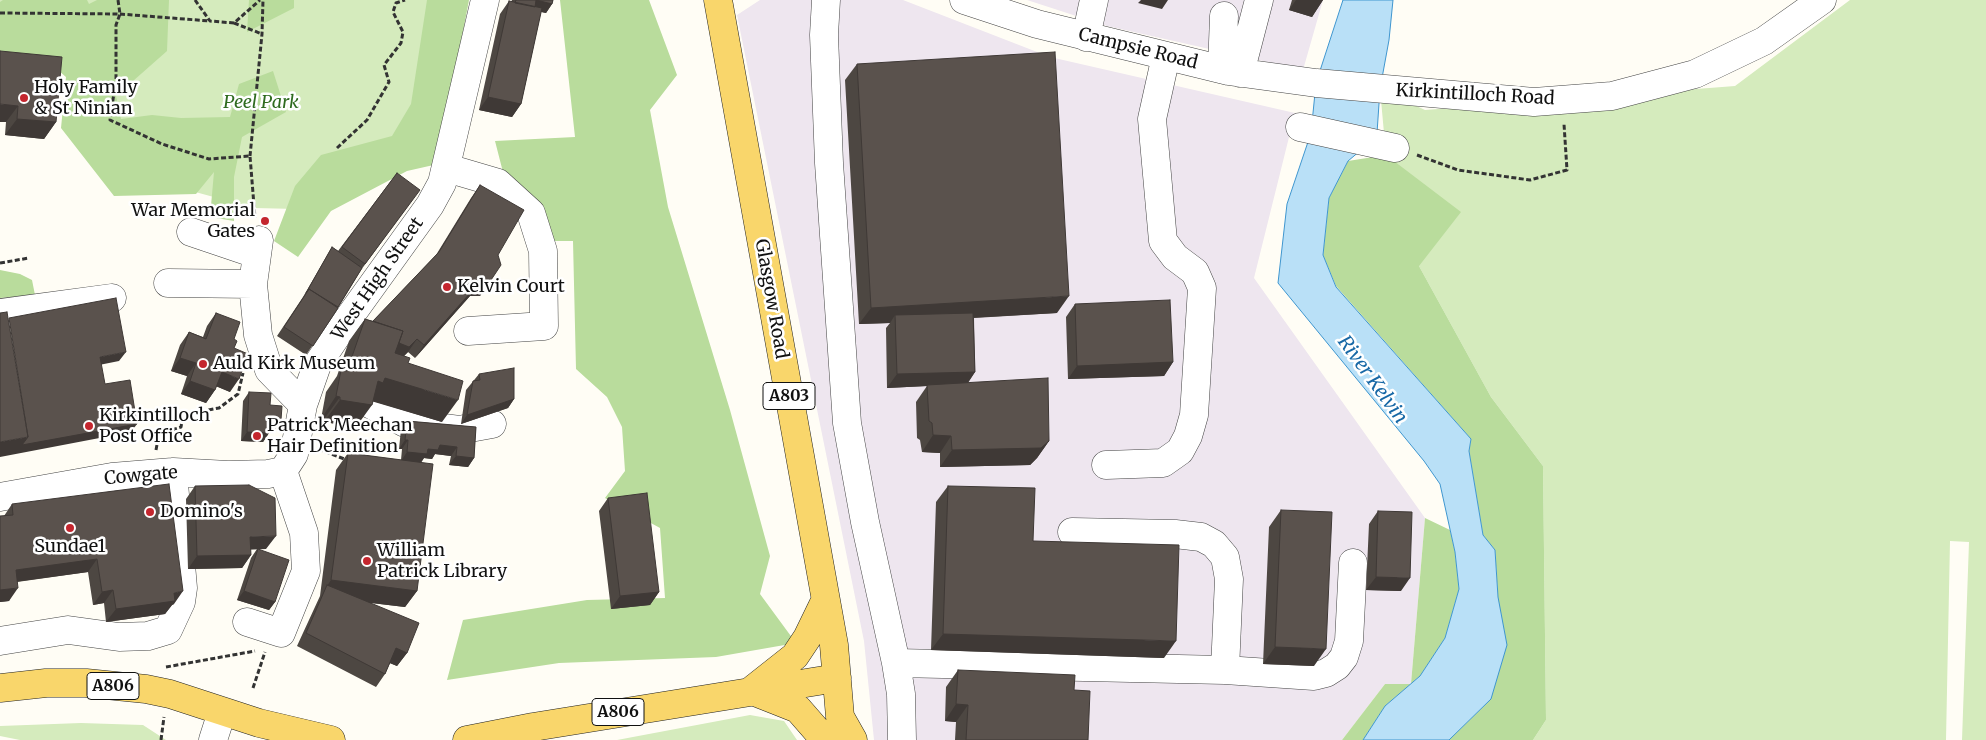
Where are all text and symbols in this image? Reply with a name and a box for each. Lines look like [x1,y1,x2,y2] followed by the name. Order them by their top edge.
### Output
[1076,24,1200,74] street label: Campsie Road
[34,77,138,120] place label: Holy Family & St Ninian
[1395,80,1555,110] street label: Kirkintilloch Road
[18,92,30,104] marker: Holy Family & St Ninian
[223,92,299,114] park label: Peel Park
[131,200,255,242] place label: War Memorial Gates
[328,213,428,345] street label: West High Street
[259,215,271,227] marker: War Memorial Gates
[750,237,792,361] street label: Glasgow Road
[457,276,565,298] place label: Kelvin Court
[441,281,453,293] marker: Kelvin Court
[1332,332,1412,428] water label: River Kelvin
[213,353,375,375] place label: Auld Kirk Museum
[197,358,209,370] marker: Auld Kirk Museum
[763,382,815,410] road number: A803
[99,405,210,448] place label: Kirkintilloch Post Office
[267,415,413,458] place label: Patrick Meechan Hair Definition
[83,420,95,432] marker: Kirkintilloch Post Office
[251,430,263,442] marker: Patrick Meechan Hair Definition
[103,462,179,490] street label: Cowgate
[160,501,243,523] place label: Domino's
[144,506,156,518] marker: Domino's
[64,522,76,534] marker: Sundae1
[34,536,106,558] place label: Sundae1
[377,540,507,582] place label: William Patrick Library
[361,555,373,567] marker: William Patrick Library
[87,672,139,699] road number: A806
[592,699,644,726] road number: A806

